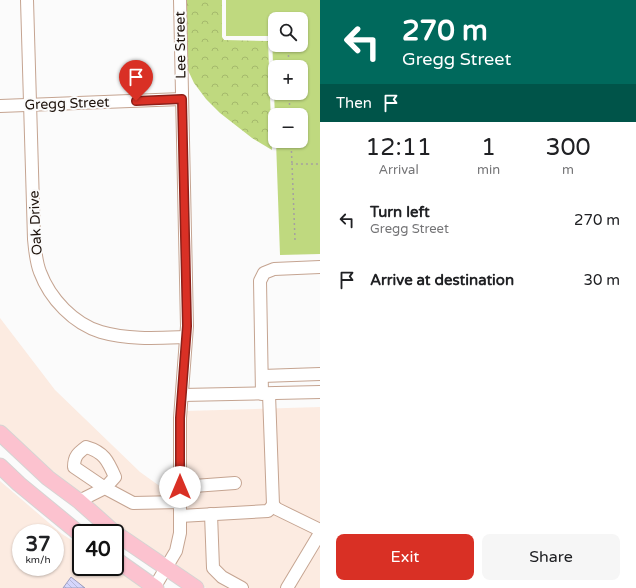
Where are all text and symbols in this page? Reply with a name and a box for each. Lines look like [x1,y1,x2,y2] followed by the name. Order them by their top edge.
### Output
[171,10,190,79] street label: Lee Street
[268,12,308,148] map controls
[268,12,308,52] button: search
[402,14,488,48] text: 270 m
[336,16,388,68] icon: left
[402,48,511,70] text: Gregg Street
[119,60,153,101] pin
[268,60,308,100] button: +
[125,66,147,88] icon: arrive
[380,92,402,114] icon: arrive
[24,93,110,113] street label: Gregg Street
[336,94,372,112] text: Then
[268,108,308,148] button: −
[365,133,432,162] text: 12:11
[481,133,496,162] text: 1
[545,133,591,162] text: 300
[378,162,419,178] text: Arrival
[477,162,500,178] text: min
[562,162,574,178] text: m
[25,190,46,256] street label: Oak Drive
[370,203,430,221] text: Turn left
[336,209,358,231] icon: left
[574,211,620,229] text: 270 m
[370,221,449,237] text: Gregg Street
[336,269,358,291] icon: arrive
[370,271,514,289] text: Arrive at destination
[583,271,620,289] text: 30 m
[159,466,201,508] position arrow
[72,524,124,576] speed limit sign: 40
[25,533,51,557] text: 37
[336,534,474,580] button: Exit
[482,534,620,580] button: Share
[25,554,51,566] text: km/h

